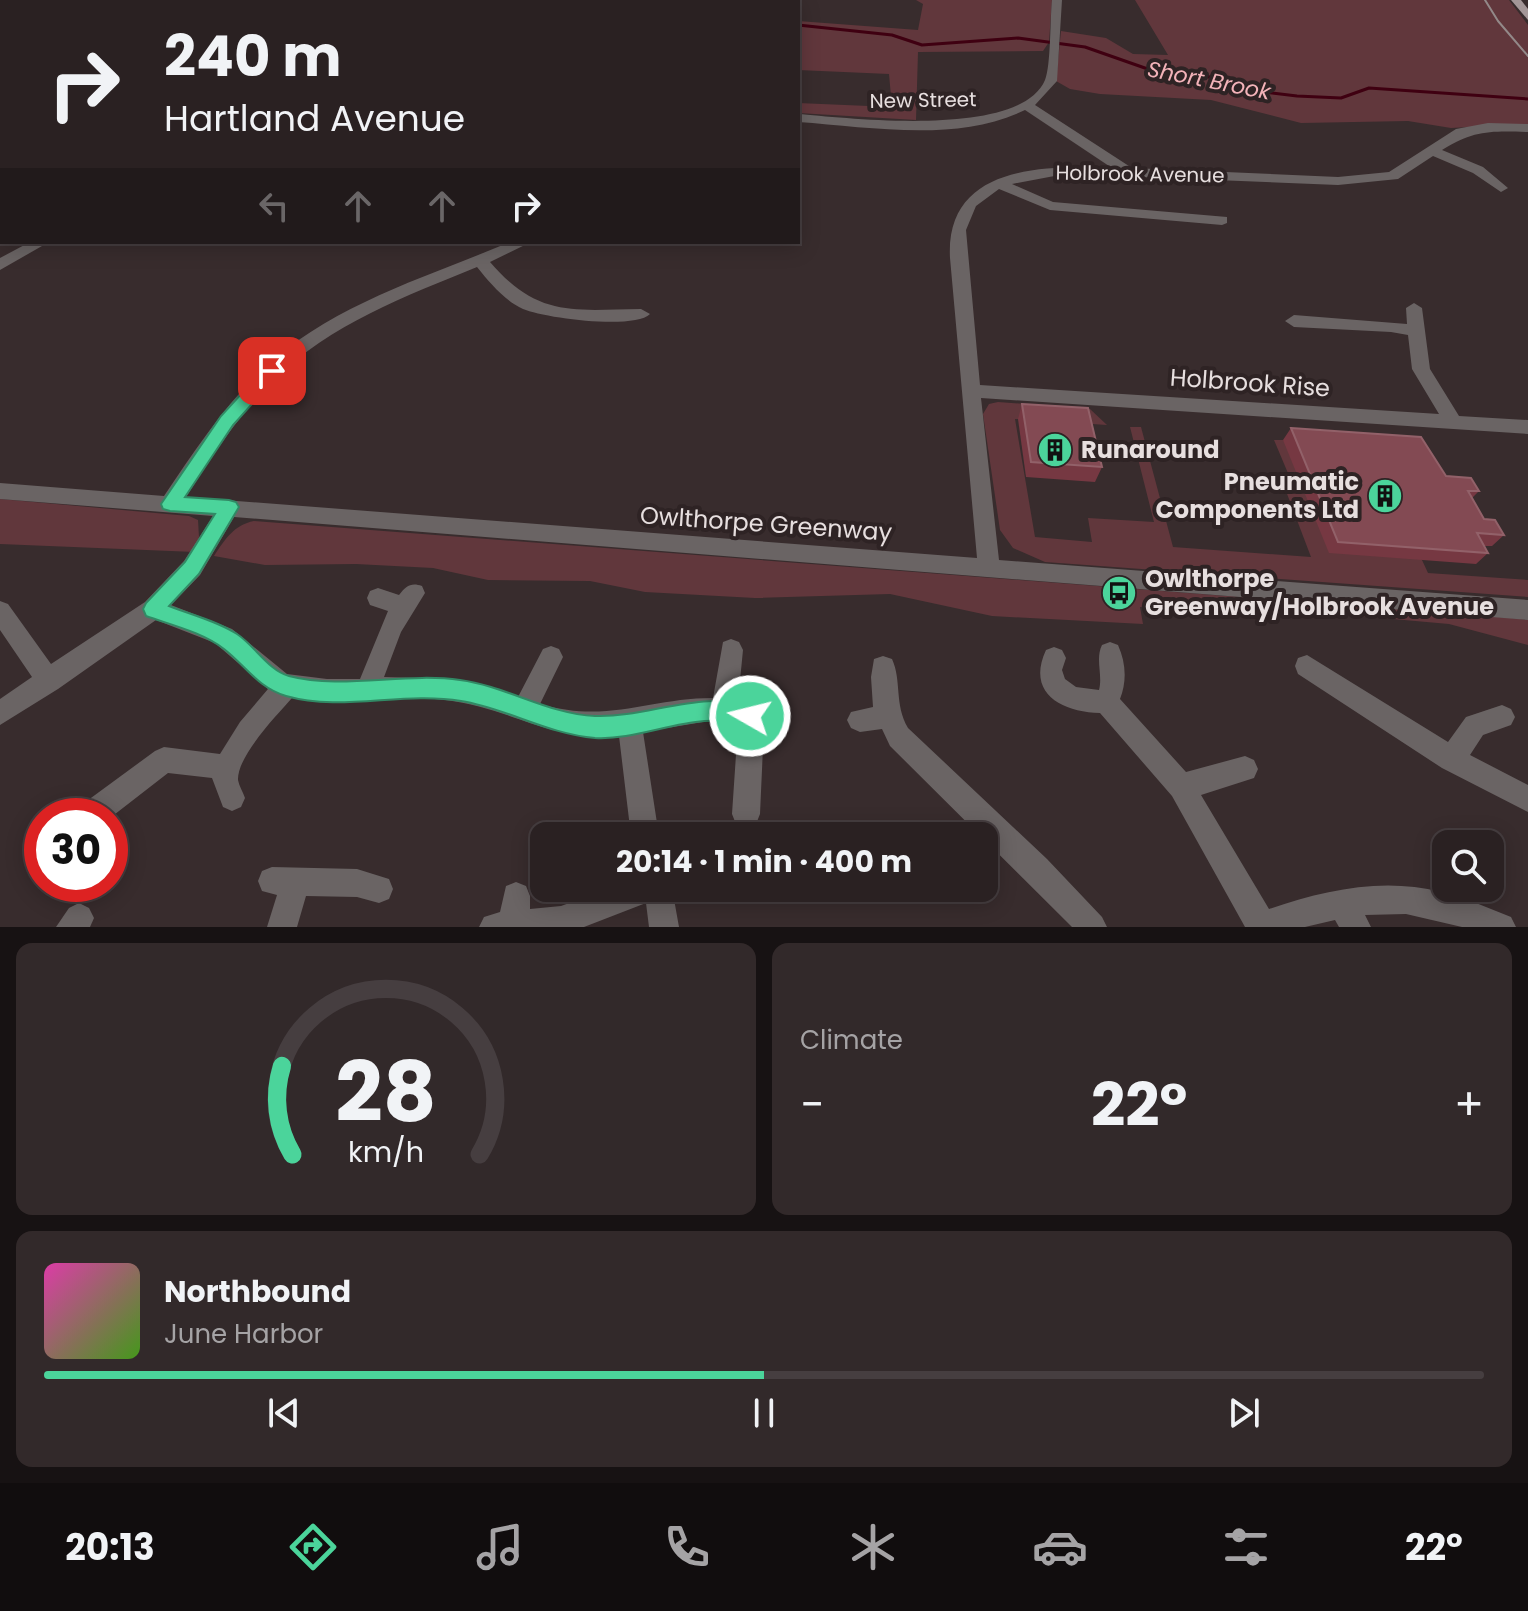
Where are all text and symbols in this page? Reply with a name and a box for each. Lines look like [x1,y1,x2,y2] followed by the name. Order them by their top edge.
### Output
[164,17,342,96] text: 240 m
[32,32,136,136] icon: right
[1145,53,1275,108] water label: Short Brook
[869,85,977,115] street label: New Street
[164,93,465,144] text: Hartland Avenue
[1055,159,1225,189] street label: Holbrook Avenue
[252,184,296,228] icon: left
[336,184,380,228] icon: ahead
[420,184,464,228] icon: ahead
[504,184,548,228] icon: right
[238,337,306,405] pin
[250,349,294,393] icon: arrive
[1169,360,1331,405] street label: Holbrook Rise
[1036,431,1074,469] building icon: Runaround
[1081,433,1220,466] place label: Runaround
[1156,465,1359,526] place label: Pneumatic Components Ltd
[1366,477,1404,515] building icon: Pneumatic Components Ltd
[639,498,894,549] street label: Owlthorpe Greenway
[1145,562,1494,623] place label: Owlthorpe Greenway/Holbrook Avenue
[1100,574,1138,612] bus stop icon: Owlthorpe Greenway/Holbrook Avenue
[708,674,792,758] position arrow
[24,798,128,902] speed limit sign: 30
[1432,830,1504,902] map controls
[1432,830,1504,902] button: search
[616,840,912,883] text: 20:14 · 1 min · 400 m
[800,1022,903,1058] text: Climate
[335,1034,437,1150] text: 28
[1091,1063,1187,1147] text: 22°
[800,1074,824,1135] text: −
[1454,1074,1484,1135] text: +
[348,1132,424,1172] text: km/h
[164,1270,351,1313] text: Northbound
[164,1316,323,1352] text: June Harbor
[262,1391,306,1435] icon: previous
[742,1391,786,1435] icon: pause
[1222,1391,1266,1435] icon: next
[285,1519,341,1575] icon: directions
[472,1519,528,1575] icon: music
[659,1519,715,1575] icon: phone
[845,1519,901,1575] icon: climate
[1032,1519,1088,1575] icon: car
[1218,1519,1274,1575] icon: filters
[65,1522,155,1573] text: 20:13
[1405,1522,1463,1573] text: 22°

